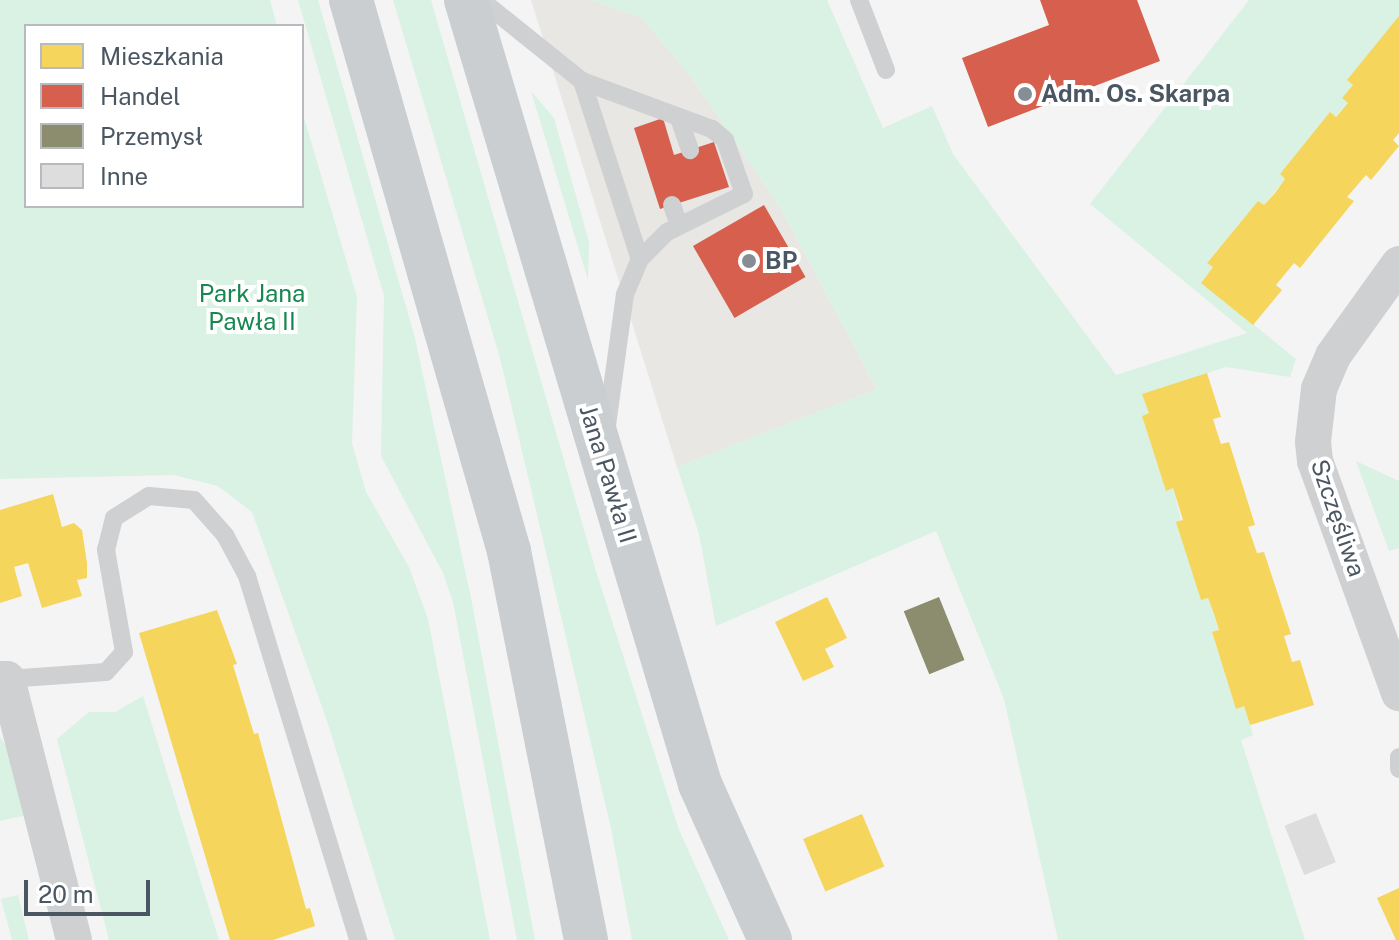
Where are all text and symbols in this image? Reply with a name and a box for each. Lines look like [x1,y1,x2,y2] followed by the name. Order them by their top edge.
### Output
[24,24,304,208] legend
[100,42,224,70] text: Mieszkania
[1041,80,1230,108] place label: Adm. Os. Skarpa
[100,82,181,110] text: Handel
[1016,85,1034,103] marker: Adm. Os. Skarpa
[100,122,203,150] text: Przemysł
[100,162,148,190] text: Inne
[765,247,797,275] place label: BP
[740,252,758,270] marker: BP
[199,280,305,336] park label: Park Jana Pawła II
[573,401,643,547] street label: Jana Pawła II
[1305,456,1371,580] street label: Szczęśliwa
[28,864,154,914] scale bar
[38,880,94,908] text: 20 m

